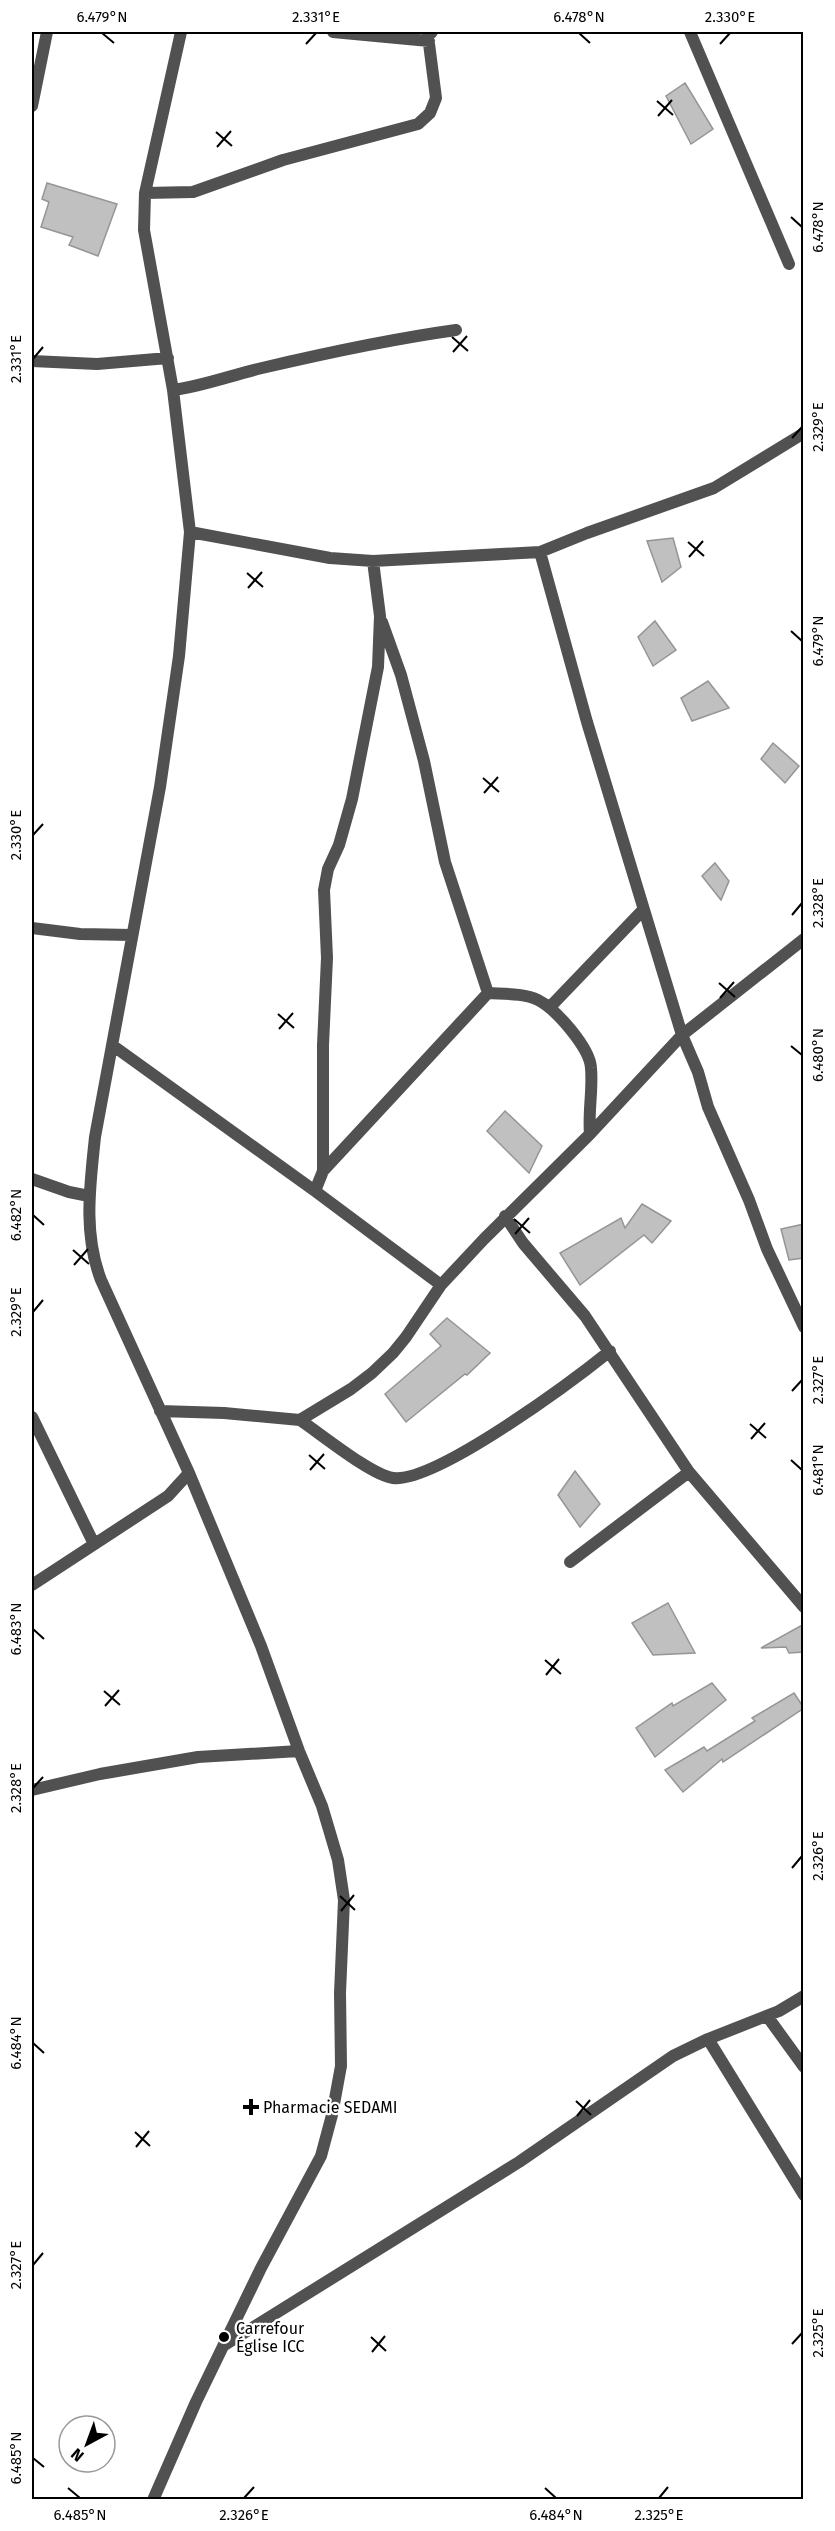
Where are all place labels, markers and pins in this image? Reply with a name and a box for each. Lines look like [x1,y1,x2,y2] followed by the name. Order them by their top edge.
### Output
[263,2098,398,2117] place label: Pharmacie SEDAMI
[244,2100,258,2114] marker: Pharmacie SEDAMI
[236,2319,305,2356] place label: Carrefour Église ICC
[217,2330,231,2344] marker: Carrefour Église ICC

